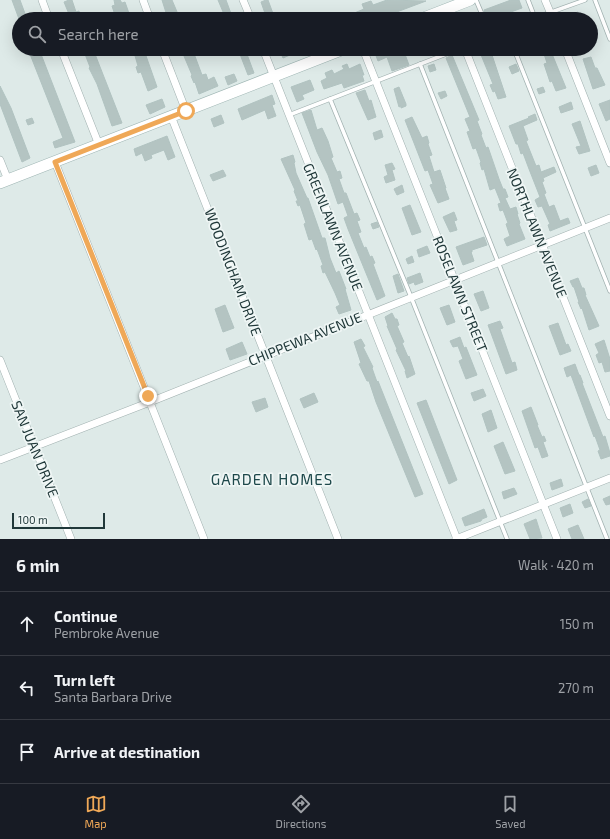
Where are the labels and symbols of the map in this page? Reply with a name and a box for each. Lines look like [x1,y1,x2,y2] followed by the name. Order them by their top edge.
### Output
[177,102,195,120] route start
[300,161,367,293] street label: GREENLAWN AVENUE
[504,165,571,300] street label: NORTHLAWN AVENUE
[201,206,266,338] street label: WOODINGHAM DRIVE
[429,233,492,354] street label: ROSELAWN STREET
[245,308,364,369] street label: CHIPPEWA AVENUE
[139,387,157,405] route end
[8,398,63,500] street label: SAN JUAN DRIVE
[211,470,333,488] district label: GARDEN HOMES
[12,511,105,530] scale bar

